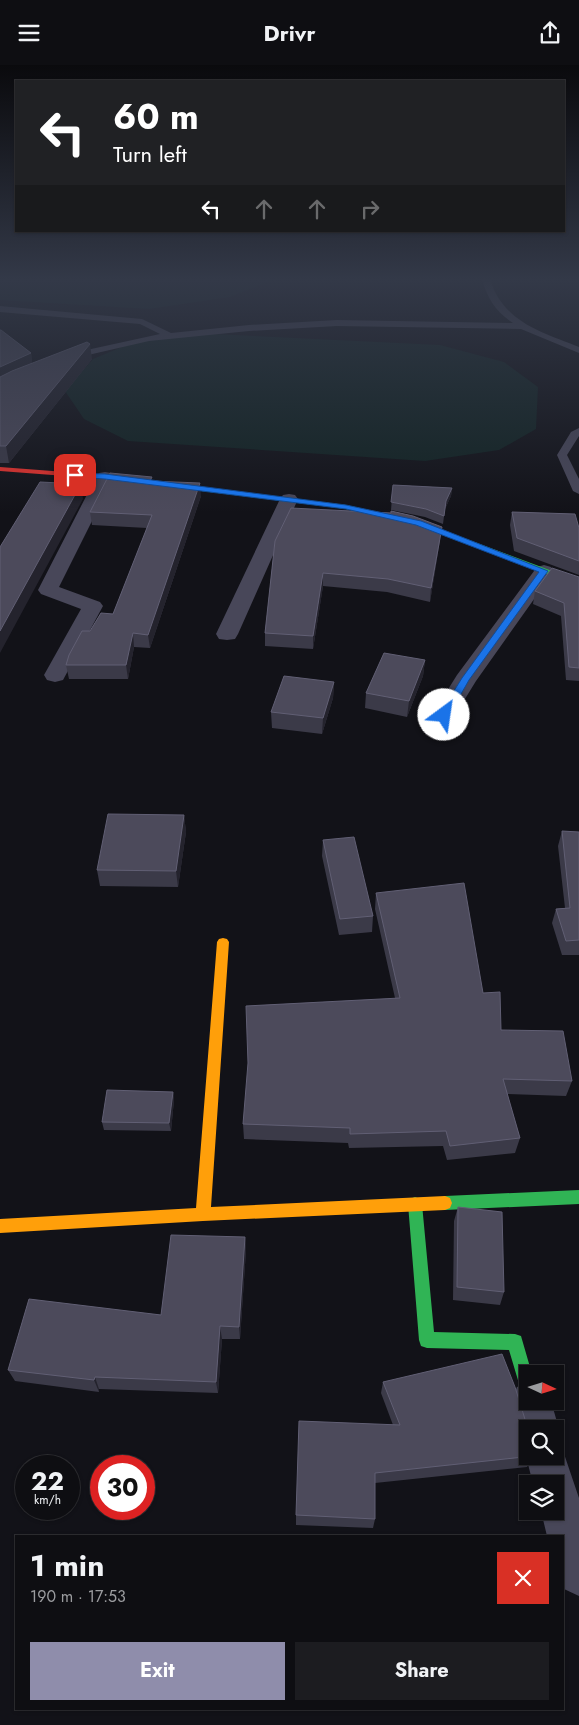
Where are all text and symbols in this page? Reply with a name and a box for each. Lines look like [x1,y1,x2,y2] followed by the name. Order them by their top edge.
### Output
[264,17,315,49] text: Drivr
[15,19,43,47] icon: menu
[536,19,564,47] icon: share
[113,92,199,142] text: 60 m
[30,100,95,165] icon: left
[113,138,187,170] text: Turn left
[197,195,225,223] icon: left
[250,195,278,223] icon: ahead
[303,195,331,223] icon: ahead
[356,195,384,223] icon: right
[54,454,96,496] pin
[61,461,89,489] icon: arrive
[417,688,469,740] position arrow
[519,1365,564,1410] north arrow
[519,1365,564,1520] map controls
[519,1420,564,1465] button: search
[90,1455,155,1520] speed limit sign: 30
[31,1463,64,1499] text: 22
[519,1475,564,1520] button: layers
[34,1491,61,1509] text: km/h
[30,1544,104,1587] text: 1 min
[497,1552,549,1604] button: close
[30,1585,126,1608] text: 190 m · 17:53
[30,1642,285,1700] button: Exit
[295,1642,549,1700] button: Share

